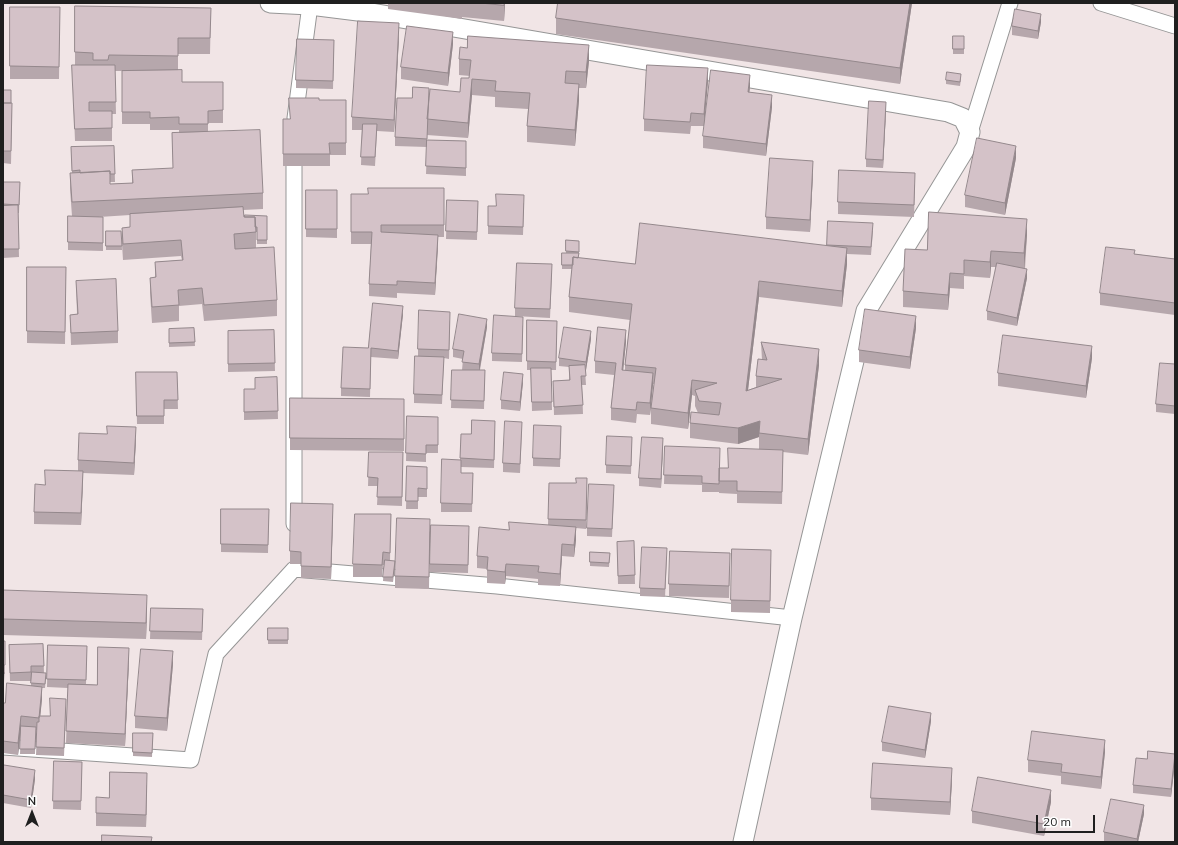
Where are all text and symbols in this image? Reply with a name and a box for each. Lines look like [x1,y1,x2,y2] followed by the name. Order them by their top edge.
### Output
[12,793,52,833] north arrow
[28,794,36,808] text: N
[1038,807,1097,833] scale bar
[1043,814,1071,829] text: 20 m

